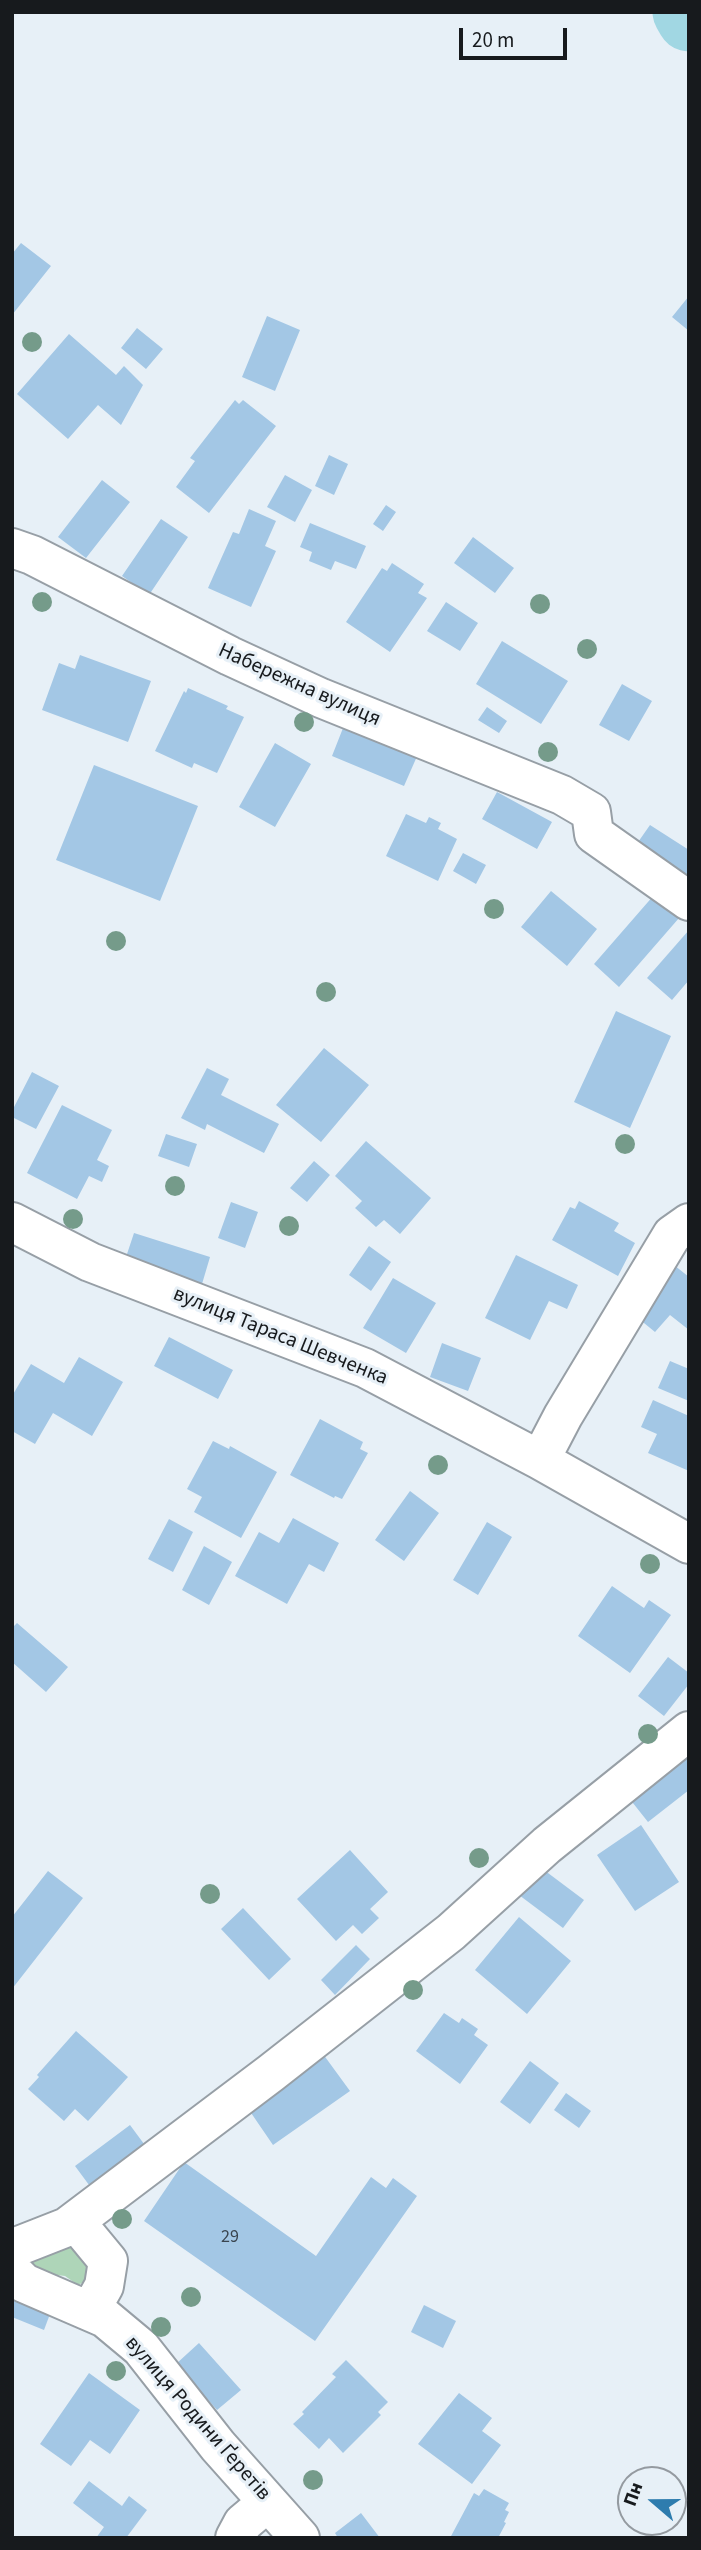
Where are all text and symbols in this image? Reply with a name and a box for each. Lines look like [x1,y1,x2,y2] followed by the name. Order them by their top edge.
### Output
[463,14,572,58] scale bar
[472,25,514,55] text: 20 m
[214,639,384,733] street label: Набережна вулиця
[169,1282,391,1392] street label: вулиця Тараса Шевченка
[221,2227,239,2249] house number: 29
[119,2332,275,2506] street label: вулиця Родини Ґеретів
[617,2466,687,2536] north arrow
[617,2479,650,2510] text: Пн

